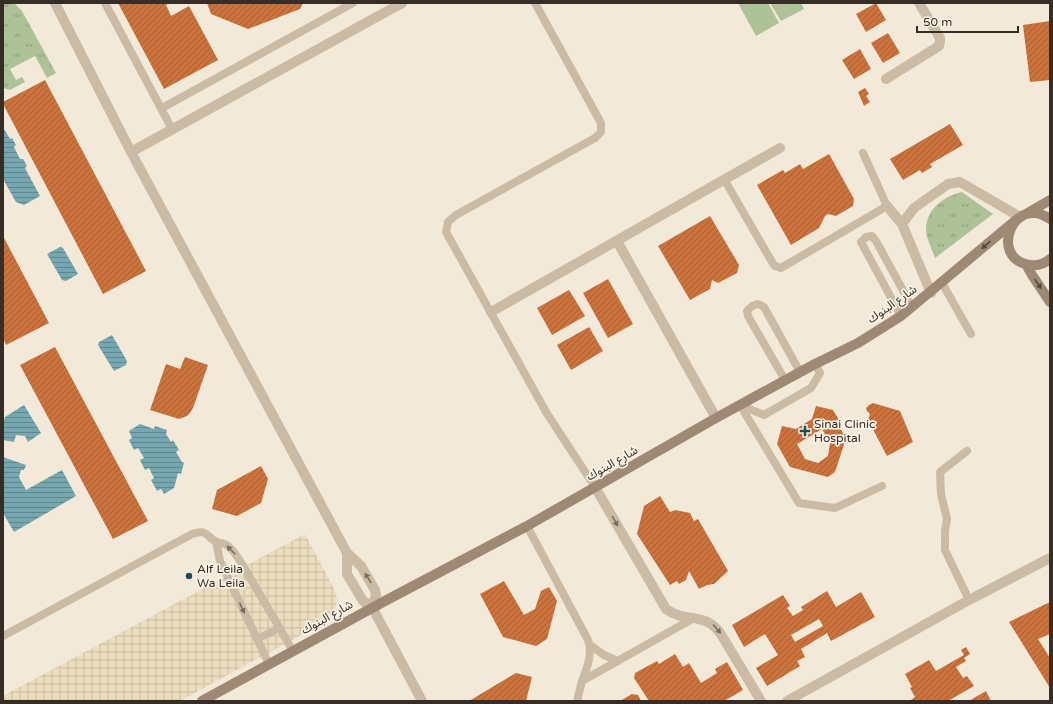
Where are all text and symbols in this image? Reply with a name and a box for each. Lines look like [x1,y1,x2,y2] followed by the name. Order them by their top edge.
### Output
[917,8,1018,34] scale bar
[923,15,952,29] text: 50 m
[981,241,992,250] one-way arrow
[1034,278,1042,289] one-way arrow
[865,282,920,328] street label: شارع البنوك
[814,417,875,445] place label: Sinai Clinic Hospital
[799,425,811,437] marker: Sinai Clinic Hospital
[584,443,641,485] street label: شارع البنوك
[611,515,618,527] one-way arrow
[226,545,236,555] one-way arrow
[197,562,245,590] place label: Alf Leila Wa Leila
[184,571,194,581] marker: Alf Leila Wa Leila
[364,573,372,583] one-way arrow
[299,597,356,639] street label: شارع البنوك
[239,602,245,613] one-way arrow
[712,624,721,635] one-way arrow

